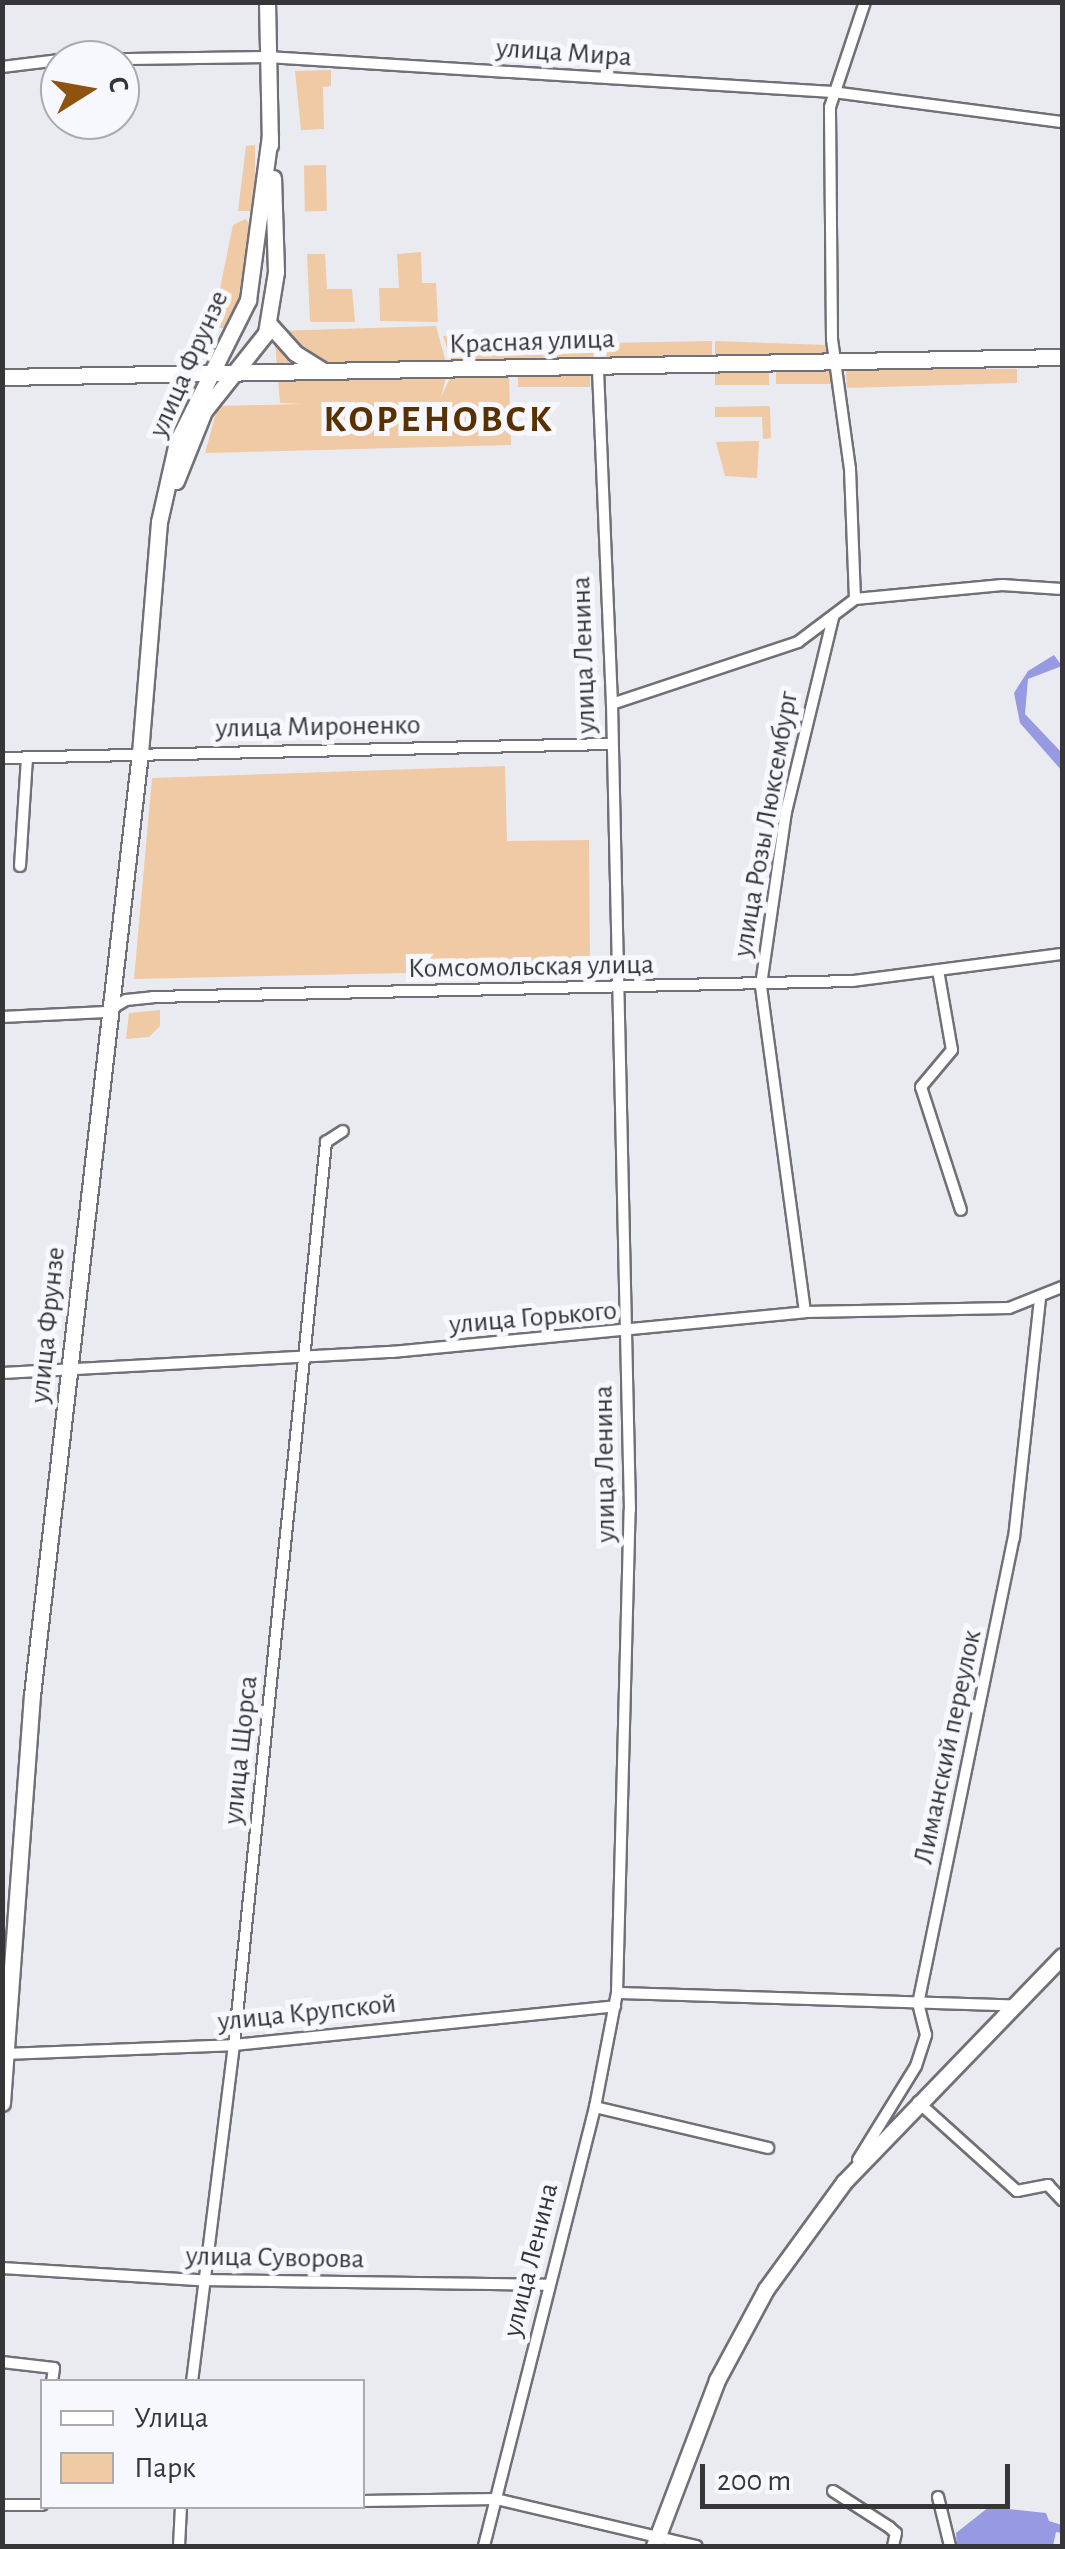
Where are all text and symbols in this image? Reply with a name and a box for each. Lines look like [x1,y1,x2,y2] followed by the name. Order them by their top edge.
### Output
[495,32,633,74] street label: улица Мира
[40,40,140,140] north arrow
[102,74,133,95] text: С
[142,285,236,443] street label: улица Фрунзе
[449,322,615,362] street label: Красная улица
[323,398,555,444] district label: КОРЕНОВСК
[564,576,604,734] street label: улица Ленина
[726,689,806,959] street label: улица Розы Люксембург
[215,708,421,746] street label: улица Мироненко
[408,948,654,986] street label: Комсомольская улица
[23,1245,73,1405] street label: улица Фрунзе
[448,1294,618,1342] street label: улица Горького
[587,1385,623,1543] street label: улица Ленина
[907,1627,989,1867] street label: Лиманский переулок
[216,1674,266,1826] street label: улица Щорса
[216,1987,398,2039] street label: улица Крупской
[496,2180,566,2340] street label: улица Ленина
[185,2240,365,2276] street label: улица Суворова
[40,2379,365,2509] legend
[134,2403,209,2433] text: Улица
[705,2444,1015,2506] scale bar
[134,2453,196,2483] text: Парк
[717,2466,791,2496] text: 200 m

